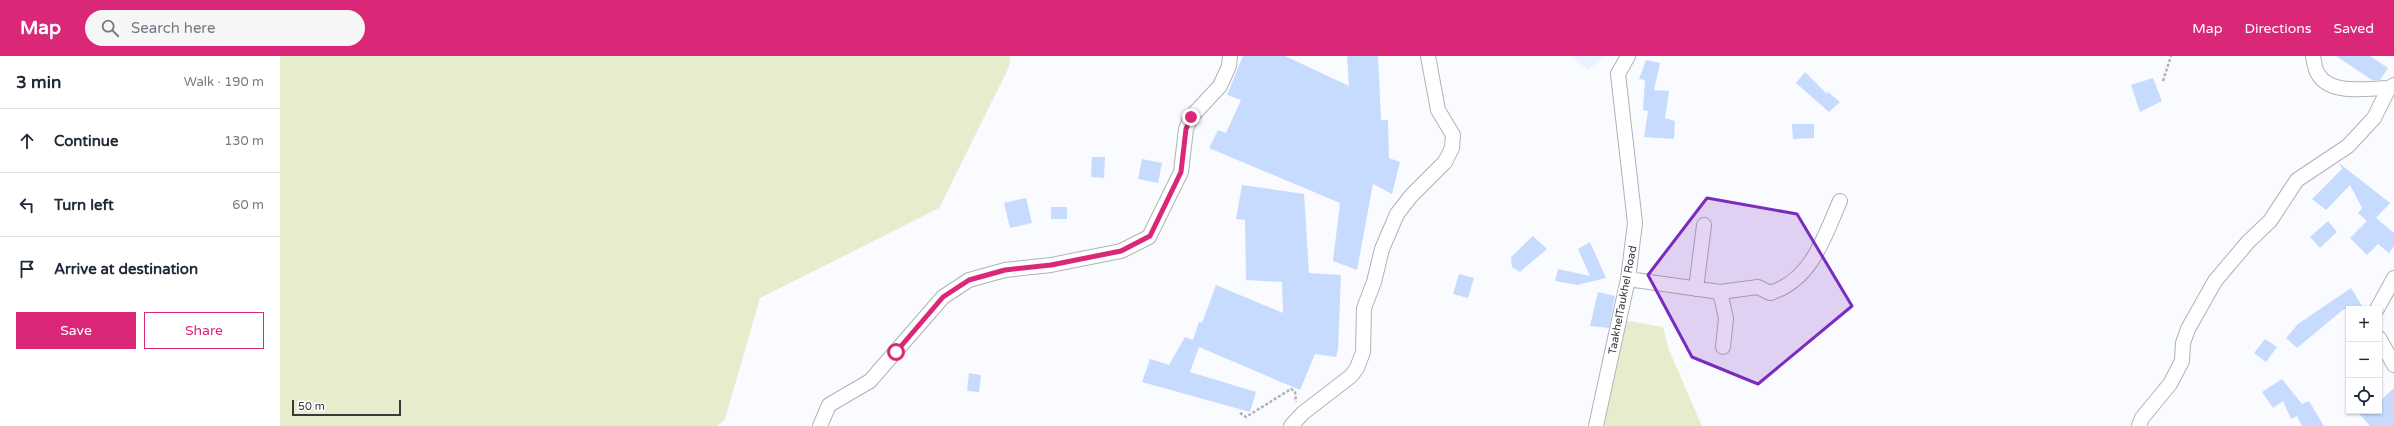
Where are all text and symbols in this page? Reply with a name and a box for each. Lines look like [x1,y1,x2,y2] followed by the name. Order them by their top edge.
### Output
[85,10,365,46] search box
[20,17,61,39] text: Map
[99,17,121,39] icon: search
[131,19,215,37] text: Search here
[2192,20,2223,37] text: Map
[2245,20,2312,37] text: Directions
[2334,20,2374,37] text: Saved
[16,72,61,93] text: 3 min
[184,74,264,90] text: Walk · 190 m
[1182,108,1200,126] route end
[16,130,38,152] icon: ahead
[54,132,118,150] text: Continue
[224,133,264,149] text: 130 m
[16,194,38,216] icon: left
[54,196,114,214] text: Turn left
[232,197,264,213] text: 60 m
[1606,245,1639,356] street label: TaakhelTaukhel Road
[16,258,38,280] icon: arrive
[54,260,198,278] text: Arrive at destination
[2346,306,2382,414] map controls
[2346,306,2382,342] button: +
[16,312,136,349] button: Save
[144,312,264,349] button: Share
[2346,342,2382,378] button: −
[887,343,905,361] route start
[2346,378,2382,414] button: locate
[292,398,401,417] scale bar
[298,400,325,413] text: 50 m

